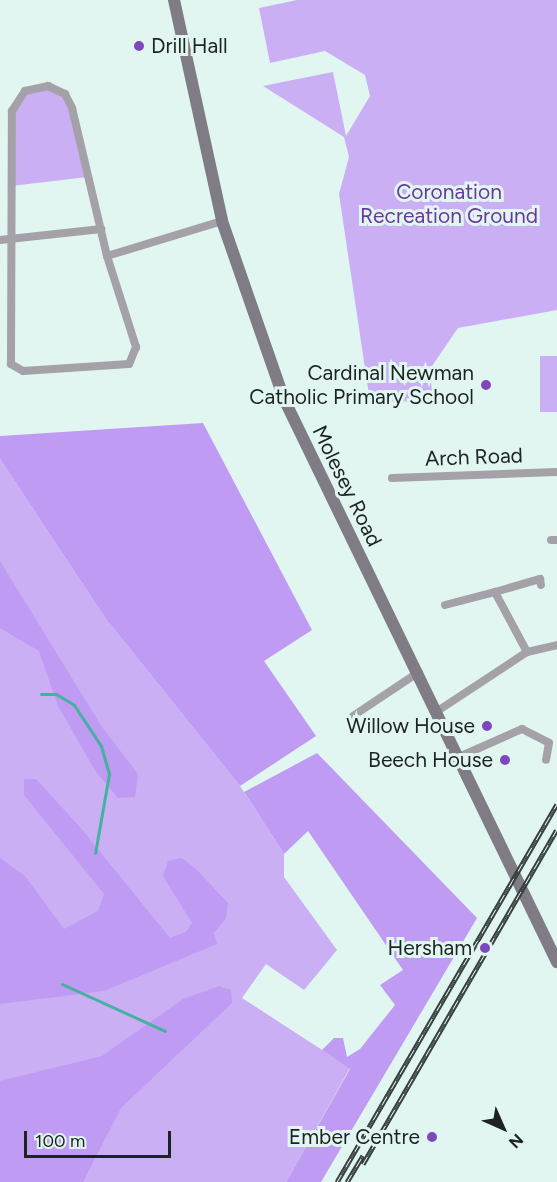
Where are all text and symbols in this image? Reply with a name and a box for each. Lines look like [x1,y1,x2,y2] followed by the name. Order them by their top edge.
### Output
[151,33,228,59] place label: Drill Hall
[132,39,146,53] marker: Drill Hall
[360,179,538,229] park label: Coronation Recreation Ground
[249,360,474,410] place label: Cardinal Newman Catholic Primary School
[479,378,493,392] marker: Cardinal Newman Catholic Primary School
[307,421,387,551] street label: Molesey Road
[425,443,523,471] street label: Arch Road
[346,713,475,739] place label: Willow House
[480,719,494,733] marker: Willow House
[368,747,493,773] place label: Beech House
[498,753,512,767] marker: Beech House
[388,935,472,961] place label: Hersham
[476,939,494,957] marker: Hersham
[473,1098,533,1158] north arrow
[27,1119,174,1157] scale bar
[289,1124,420,1150] place label: Ember Centre
[35,1130,85,1152] text: 100 m
[425,1130,439,1144] marker: Ember Centre
[505,1130,527,1152] text: N

